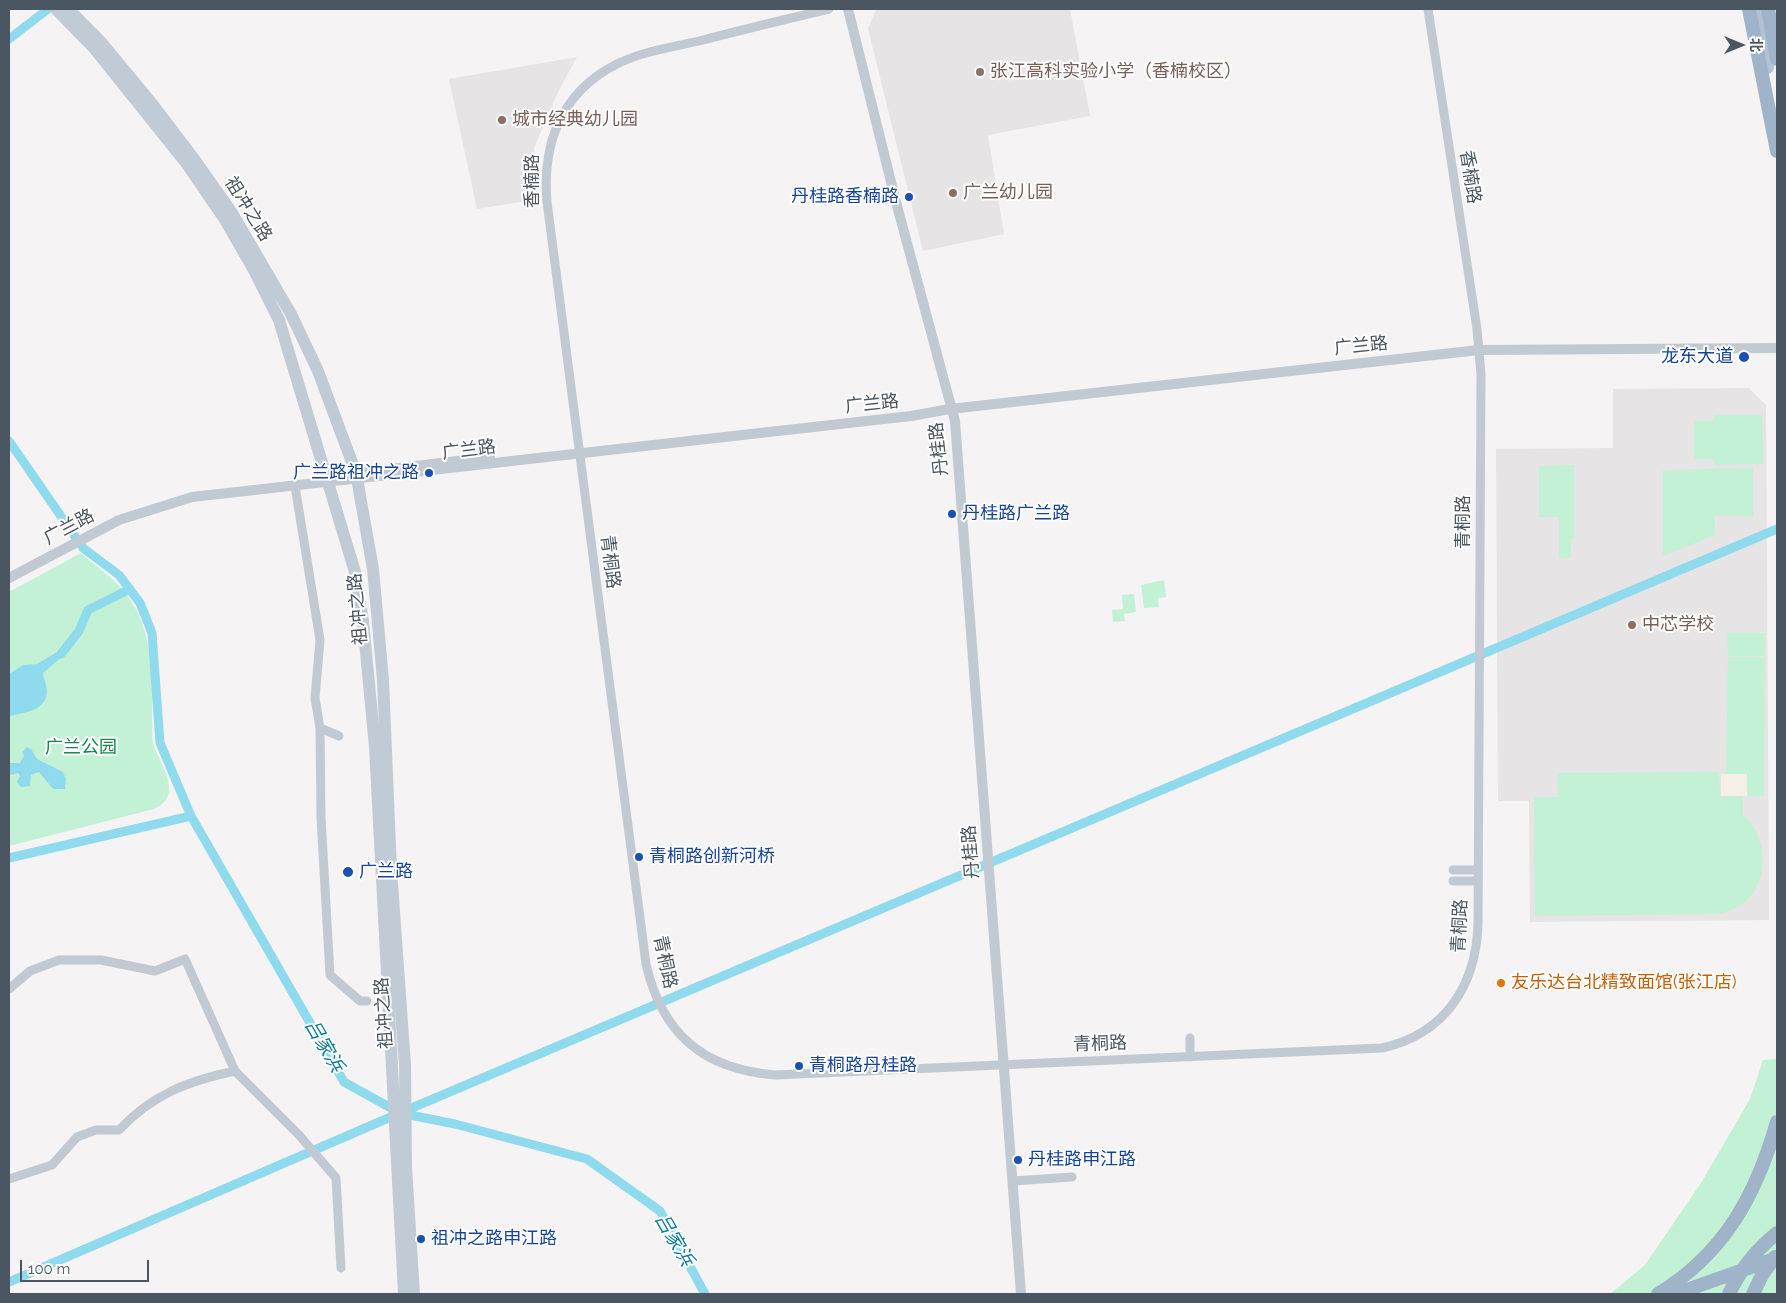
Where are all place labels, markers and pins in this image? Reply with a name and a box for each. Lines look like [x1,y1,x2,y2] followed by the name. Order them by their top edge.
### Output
[990,61,1242,83] place label: 张江高科实验小学（香楠校区）
[974,66,986,78] marker: 张江高科实验小学（香楠校区）
[512,109,638,131] place label: 城市经典幼儿园
[496,114,508,126] marker: 城市经典幼儿园
[963,182,1053,204] place label: 广兰幼儿园
[791,186,899,208] place label: 丹桂路香楠路
[947,187,959,199] marker: 广兰幼儿园
[903,191,915,203] marker: 丹桂路香楠路
[1661,346,1733,368] place label: 龙东大道
[1737,350,1751,364] marker: 龙东大道
[293,462,419,484] place label: 广兰路祖冲之路
[423,467,435,479] marker: 广兰路祖冲之路
[962,503,1070,525] place label: 丹桂路广兰路
[946,508,958,520] marker: 丹桂路广兰路
[1642,614,1714,636] place label: 中芯学校
[1626,619,1638,631] marker: 中芯学校
[649,846,775,868] place label: 青桐路创新河桥
[633,851,645,863] marker: 青桐路创新河桥
[359,861,413,883] place label: 广兰路
[341,865,355,879] marker: 广兰路
[1511,972,1737,994] place label: 友乐达台北精致面馆(张江店)
[1495,977,1507,989] marker: 友乐达台北精致面馆(张江店)
[809,1055,917,1077] place label: 青桐路丹桂路
[793,1060,805,1072] marker: 青桐路丹桂路
[1028,1149,1136,1171] place label: 丹桂路申江路
[1012,1154,1024,1166] marker: 丹桂路申江路
[431,1228,557,1250] place label: 祖冲之路申江路
[415,1233,427,1245] marker: 祖冲之路申江路

